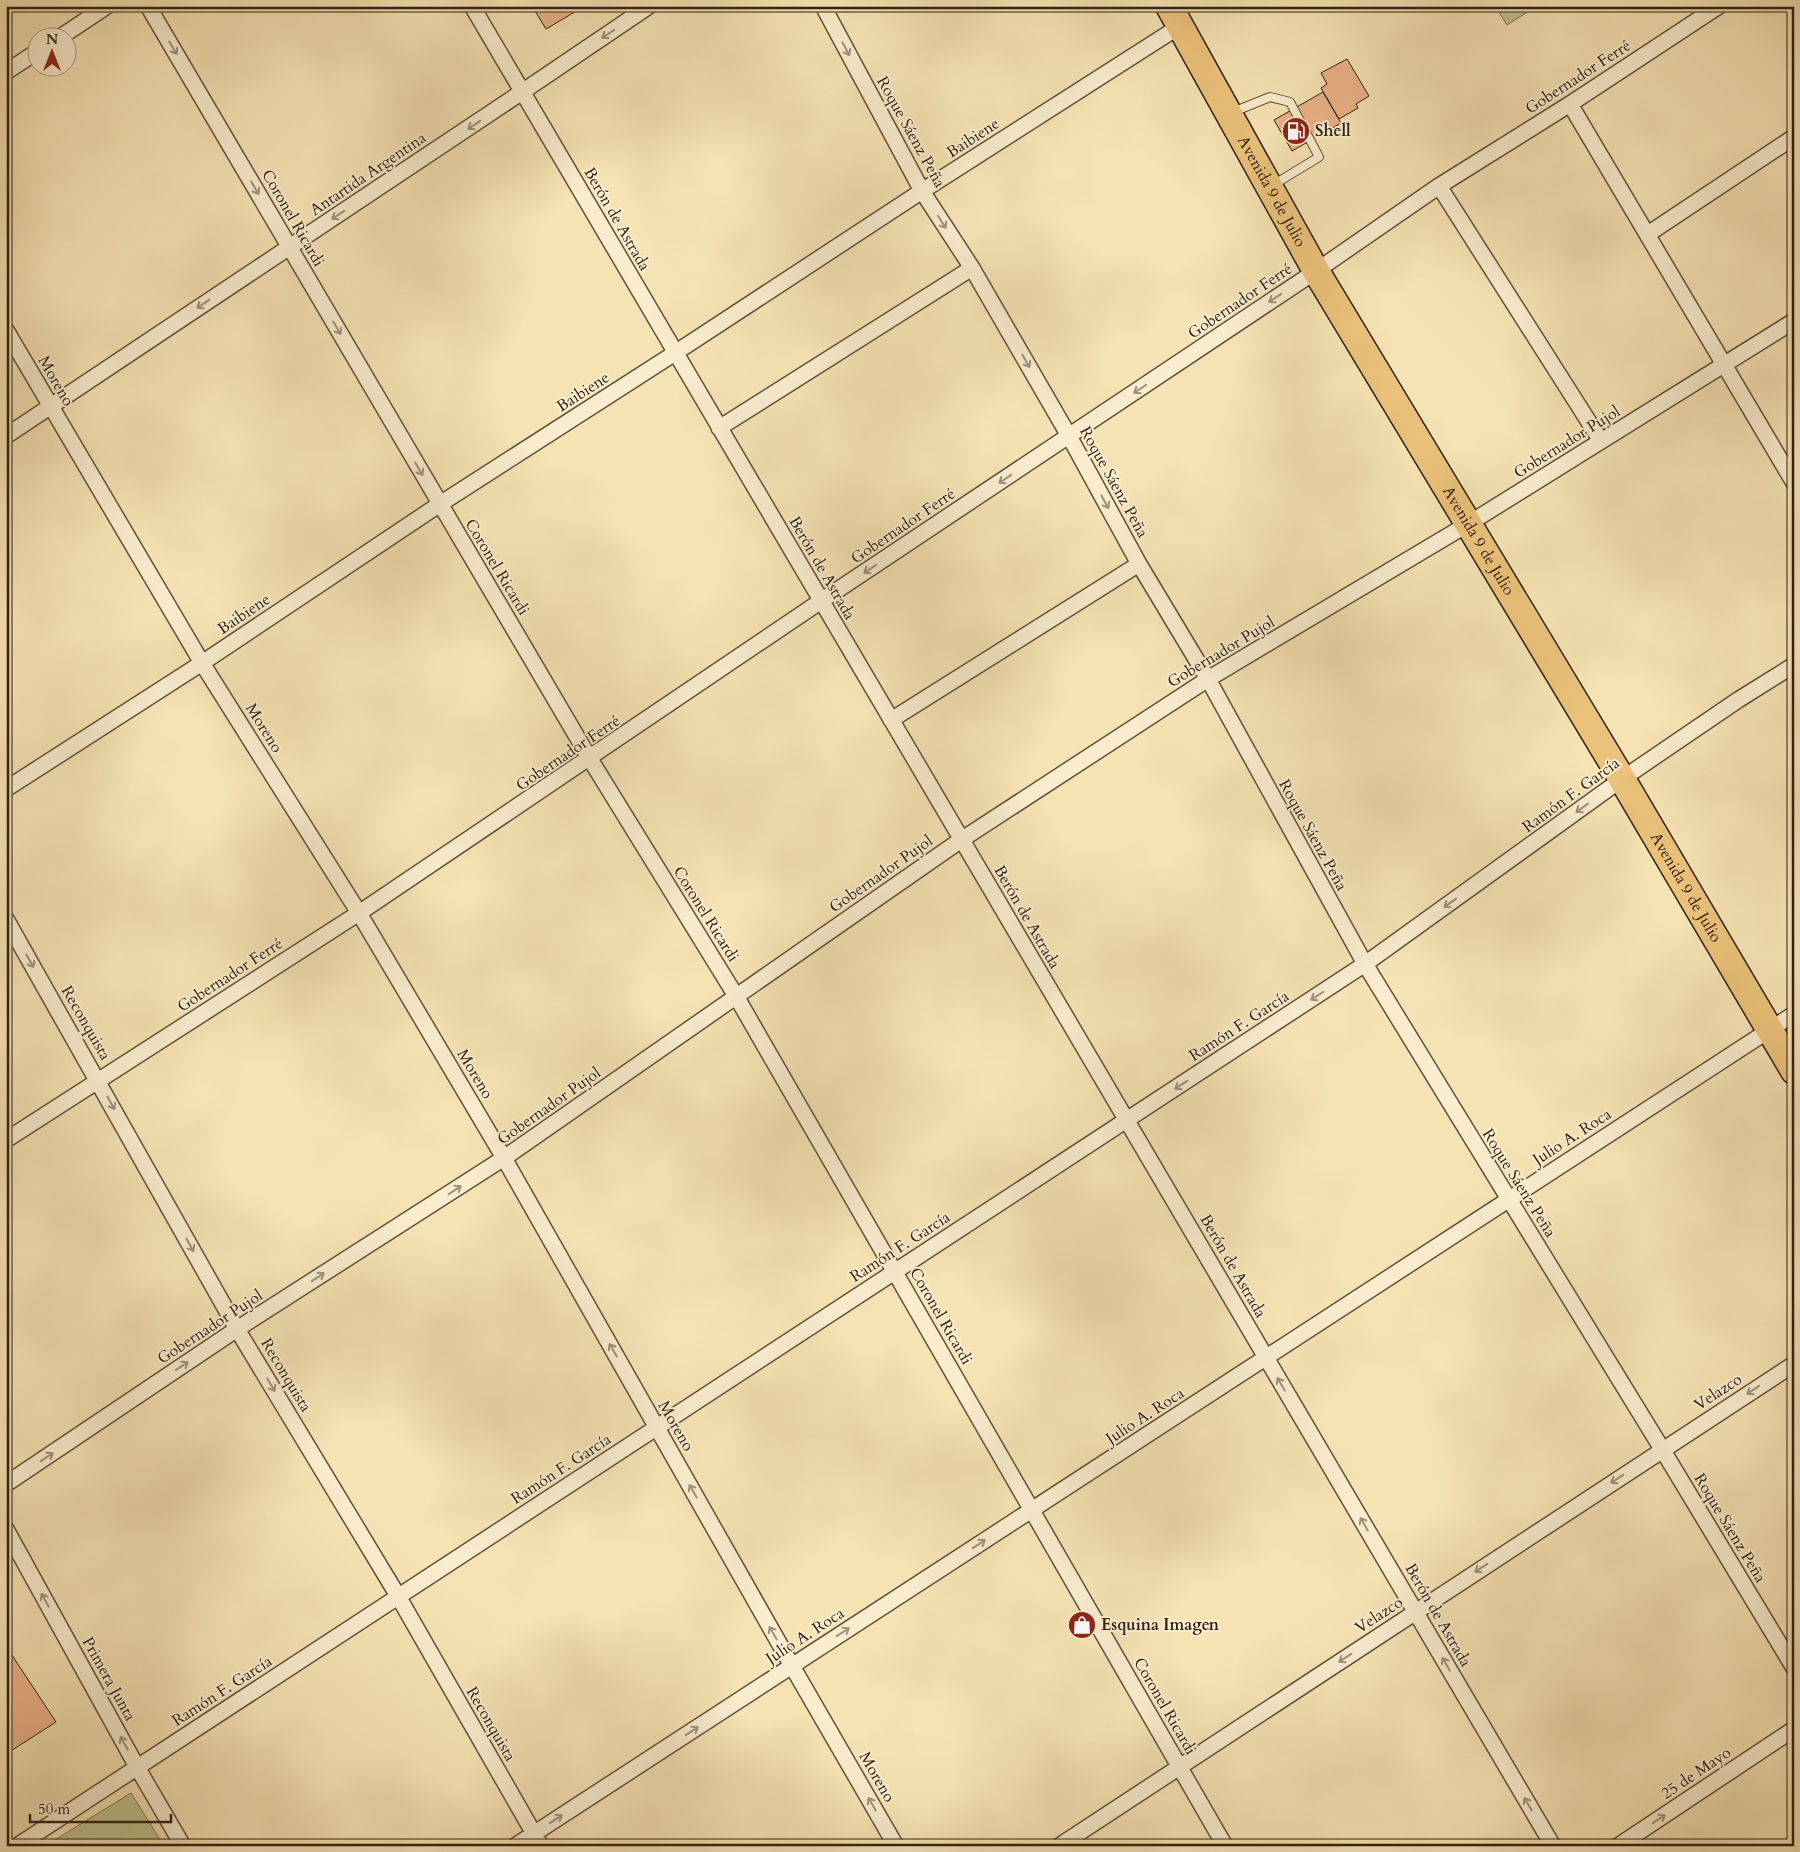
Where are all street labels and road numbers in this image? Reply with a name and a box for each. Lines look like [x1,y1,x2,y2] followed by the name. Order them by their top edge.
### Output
[1521,35,1635,119] street label: Gobernador Ferré
[871,72,951,192] street label: Roque Sáenz Peña
[942,113,1004,163] street label: Baibiene
[306,127,430,221] street label: Antartida Argentina
[1232,132,1312,251] street label: Avenida 9 de Julio
[578,163,656,275] street label: Berón de Astrada
[256,165,330,271] street label: Coronel Ricardi
[1183,258,1297,344] street label: Gobernador Ferré
[33,352,79,410] street label: Moreno
[552,367,614,417] street label: Baibiene
[1510,400,1624,484] street label: Gobernador Pujol
[1074,422,1154,542] street label: Roque Sáenz Peña
[1437,482,1520,600] street label: Avenida 9 de Julio
[846,483,960,569] street label: Gobernador Ferré
[783,512,861,624] street label: Berón de Astrada
[460,515,535,620] street label: Coronel Ricardi
[213,588,275,640] street label: Baibiene
[1163,611,1279,693] street label: Gobernador Pujol
[240,699,288,757] street label: Moreno
[511,710,625,796] street label: Gobernador Ferré
[1518,752,1624,838] street label: Ramón F. García
[1273,775,1353,895] street label: Roque Sáenz Peña
[1645,828,1727,947] street label: Avenida 9 de Julio
[825,830,937,918] street label: Gobernador Pujol
[988,861,1066,973] street label: Berón de Astrada
[668,862,744,966] street label: Coronel Ricardi
[173,933,287,1017] street label: Gobernador Ferré
[56,982,116,1064] street label: Reconquista
[1185,985,1293,1067] street label: Ramón F. García
[452,1045,499,1103] street label: Moreno
[493,1062,605,1150] street label: Gobernador Pujol
[1527,1103,1616,1172] street label: Julio A. Roca
[1477,1125,1561,1242] street label: Roque Sáenz Peña
[846,1206,954,1288] street label: Ramón F. García
[1194,1210,1272,1322] street label: Berón de Astrada
[904,1263,978,1369] street label: Coronel Ricardi
[153,1285,267,1369] street label: Gobernador Pujol
[255,1334,317,1416] street label: Reconquista
[1690,1368,1747,1416] street label: Velazco
[1100,1382,1189,1451] street label: Julio A. Roca
[653,1397,699,1455] street label: Moreno
[507,1428,615,1510] street label: Ramón F. García
[1689,1469,1771,1587] street label: Roque Sáenz Peña
[1399,1559,1477,1671] street label: Berón de Astrada
[1351,1591,1408,1639] street label: Velazco
[760,1602,849,1671] street label: Julio A. Roca
[77,1633,141,1725] street label: Primera Junta
[168,1650,276,1732] street label: Ramón F. García
[1128,1653,1202,1759] street label: Coronel Ricardi
[461,1683,521,1765] street label: Reconquista
[1657,1741,1736,1804] street label: 25 de Mayo
[854,1748,900,1806] street label: Moreno

